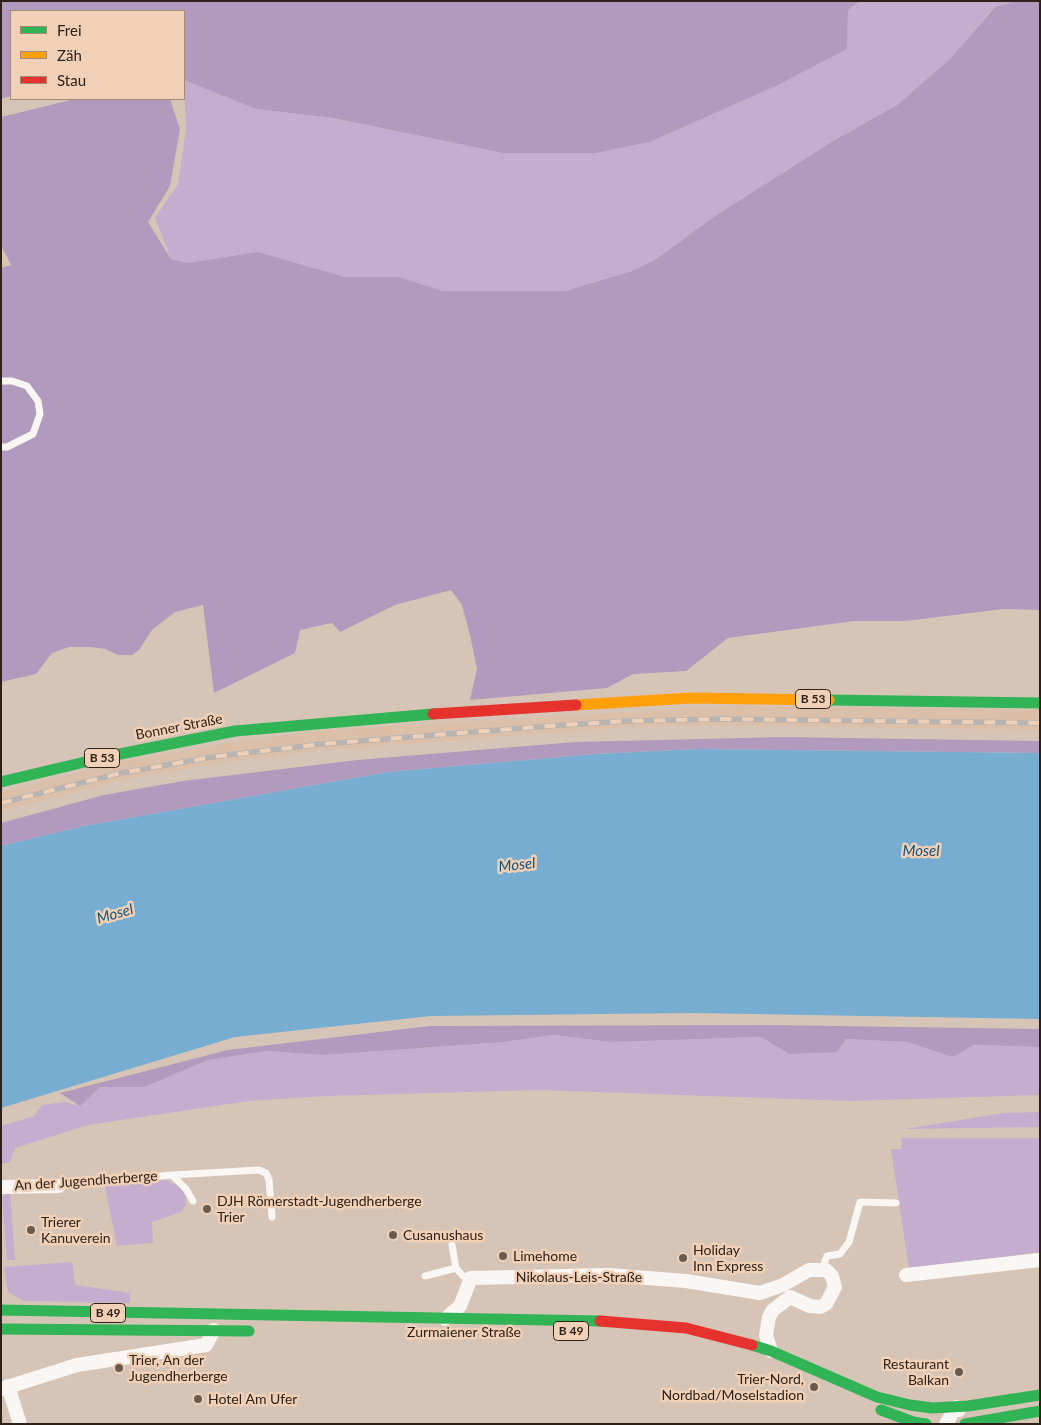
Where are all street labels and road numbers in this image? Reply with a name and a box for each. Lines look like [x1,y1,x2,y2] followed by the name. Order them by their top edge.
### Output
[796,690,830,709] road number: B 53
[134,710,224,744] street label: Bonner Straße
[84,748,120,768] road number: B 53
[14,1168,158,1194] street label: An der Jugendherberge
[516,1269,642,1285] street label: Nikolaus-Leis-Straße
[90,1304,126,1322] road number: B 49
[554,1322,588,1340] road number: B 49
[407,1324,521,1340] street label: Zurmaiener Straße

